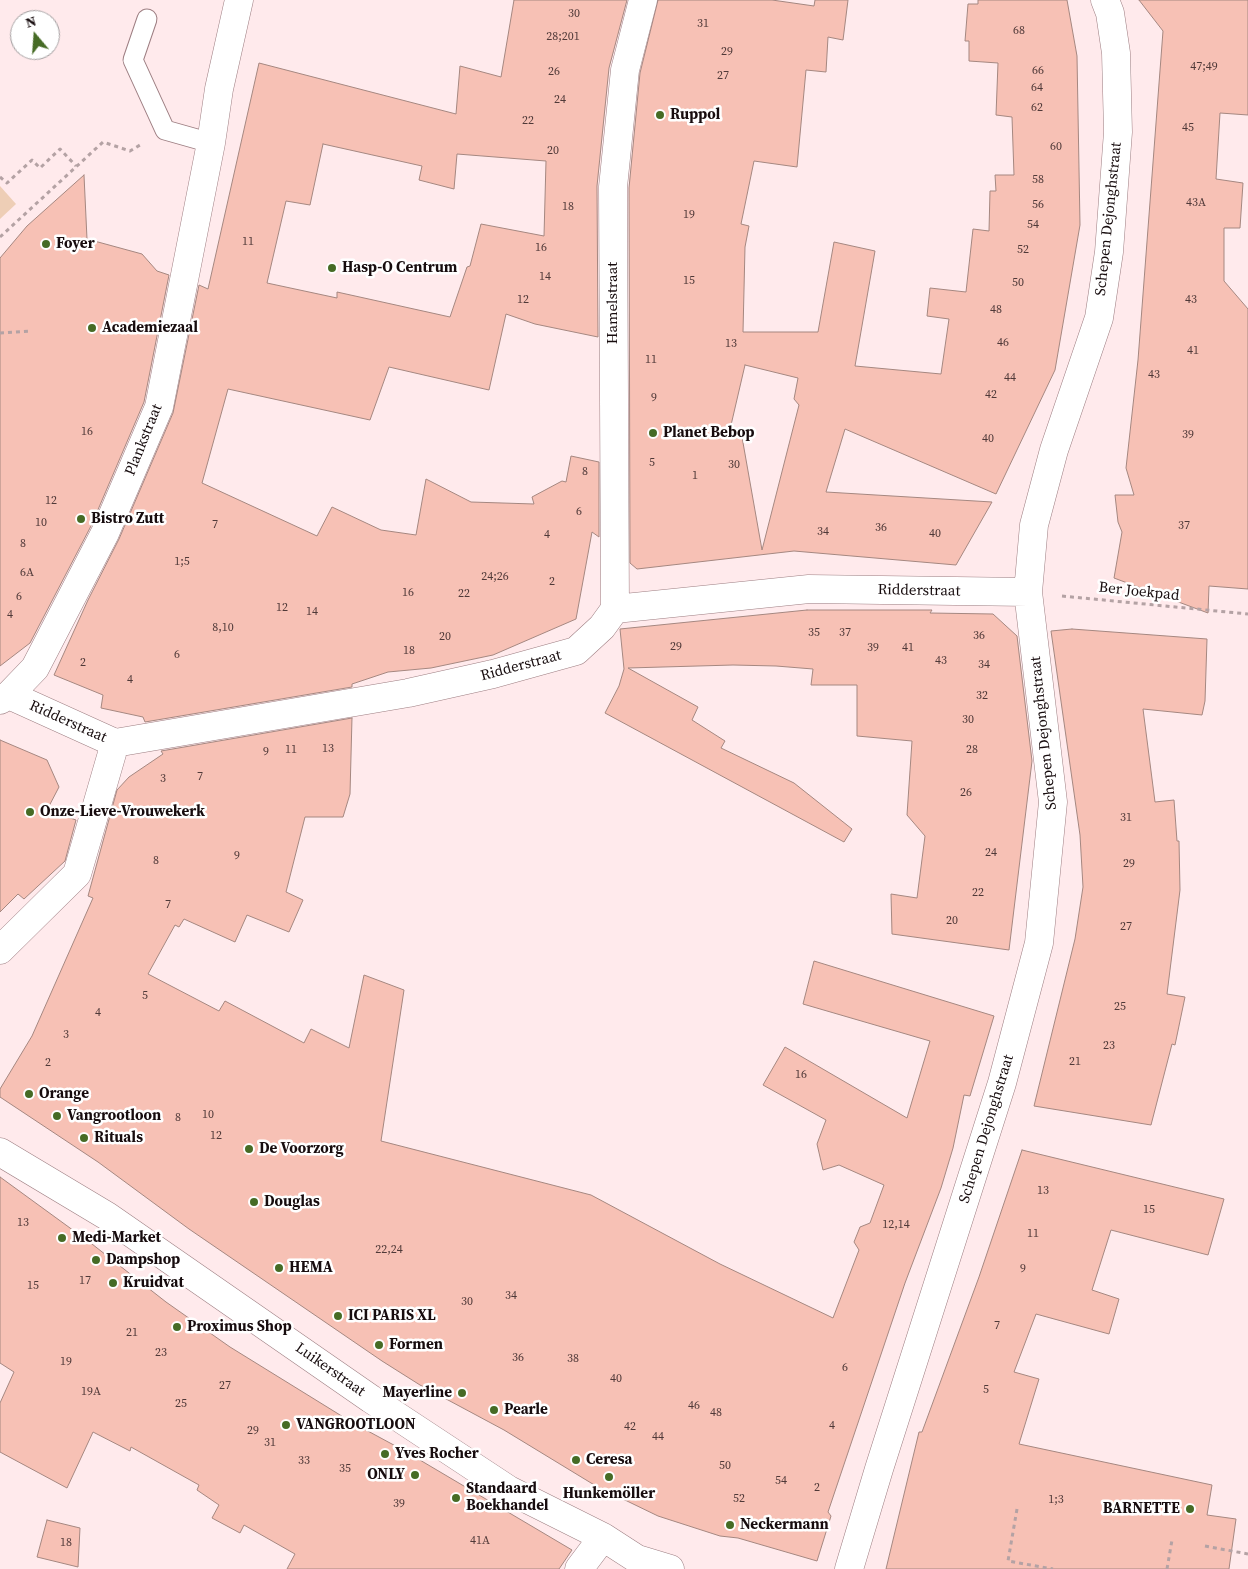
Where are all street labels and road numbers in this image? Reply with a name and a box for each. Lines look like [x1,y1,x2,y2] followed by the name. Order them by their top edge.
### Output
[1092,141,1126,297] street label: Schepen Dejonghstraat
[604,262,622,344] street label: Hamelstraat
[122,402,166,478] street label: Plankstraat
[1098,579,1180,605] street label: Ber Joekpad
[877,581,961,601] street label: Ridderstraat
[479,647,563,685] street label: Ridderstraat
[1027,655,1061,811] street label: Schepen Dejonghstraat
[27,697,109,747] street label: Ridderstraat
[956,1053,1018,1205] street label: Schepen Dejonghstraat
[292,1339,368,1401] street label: Luikerstraat

